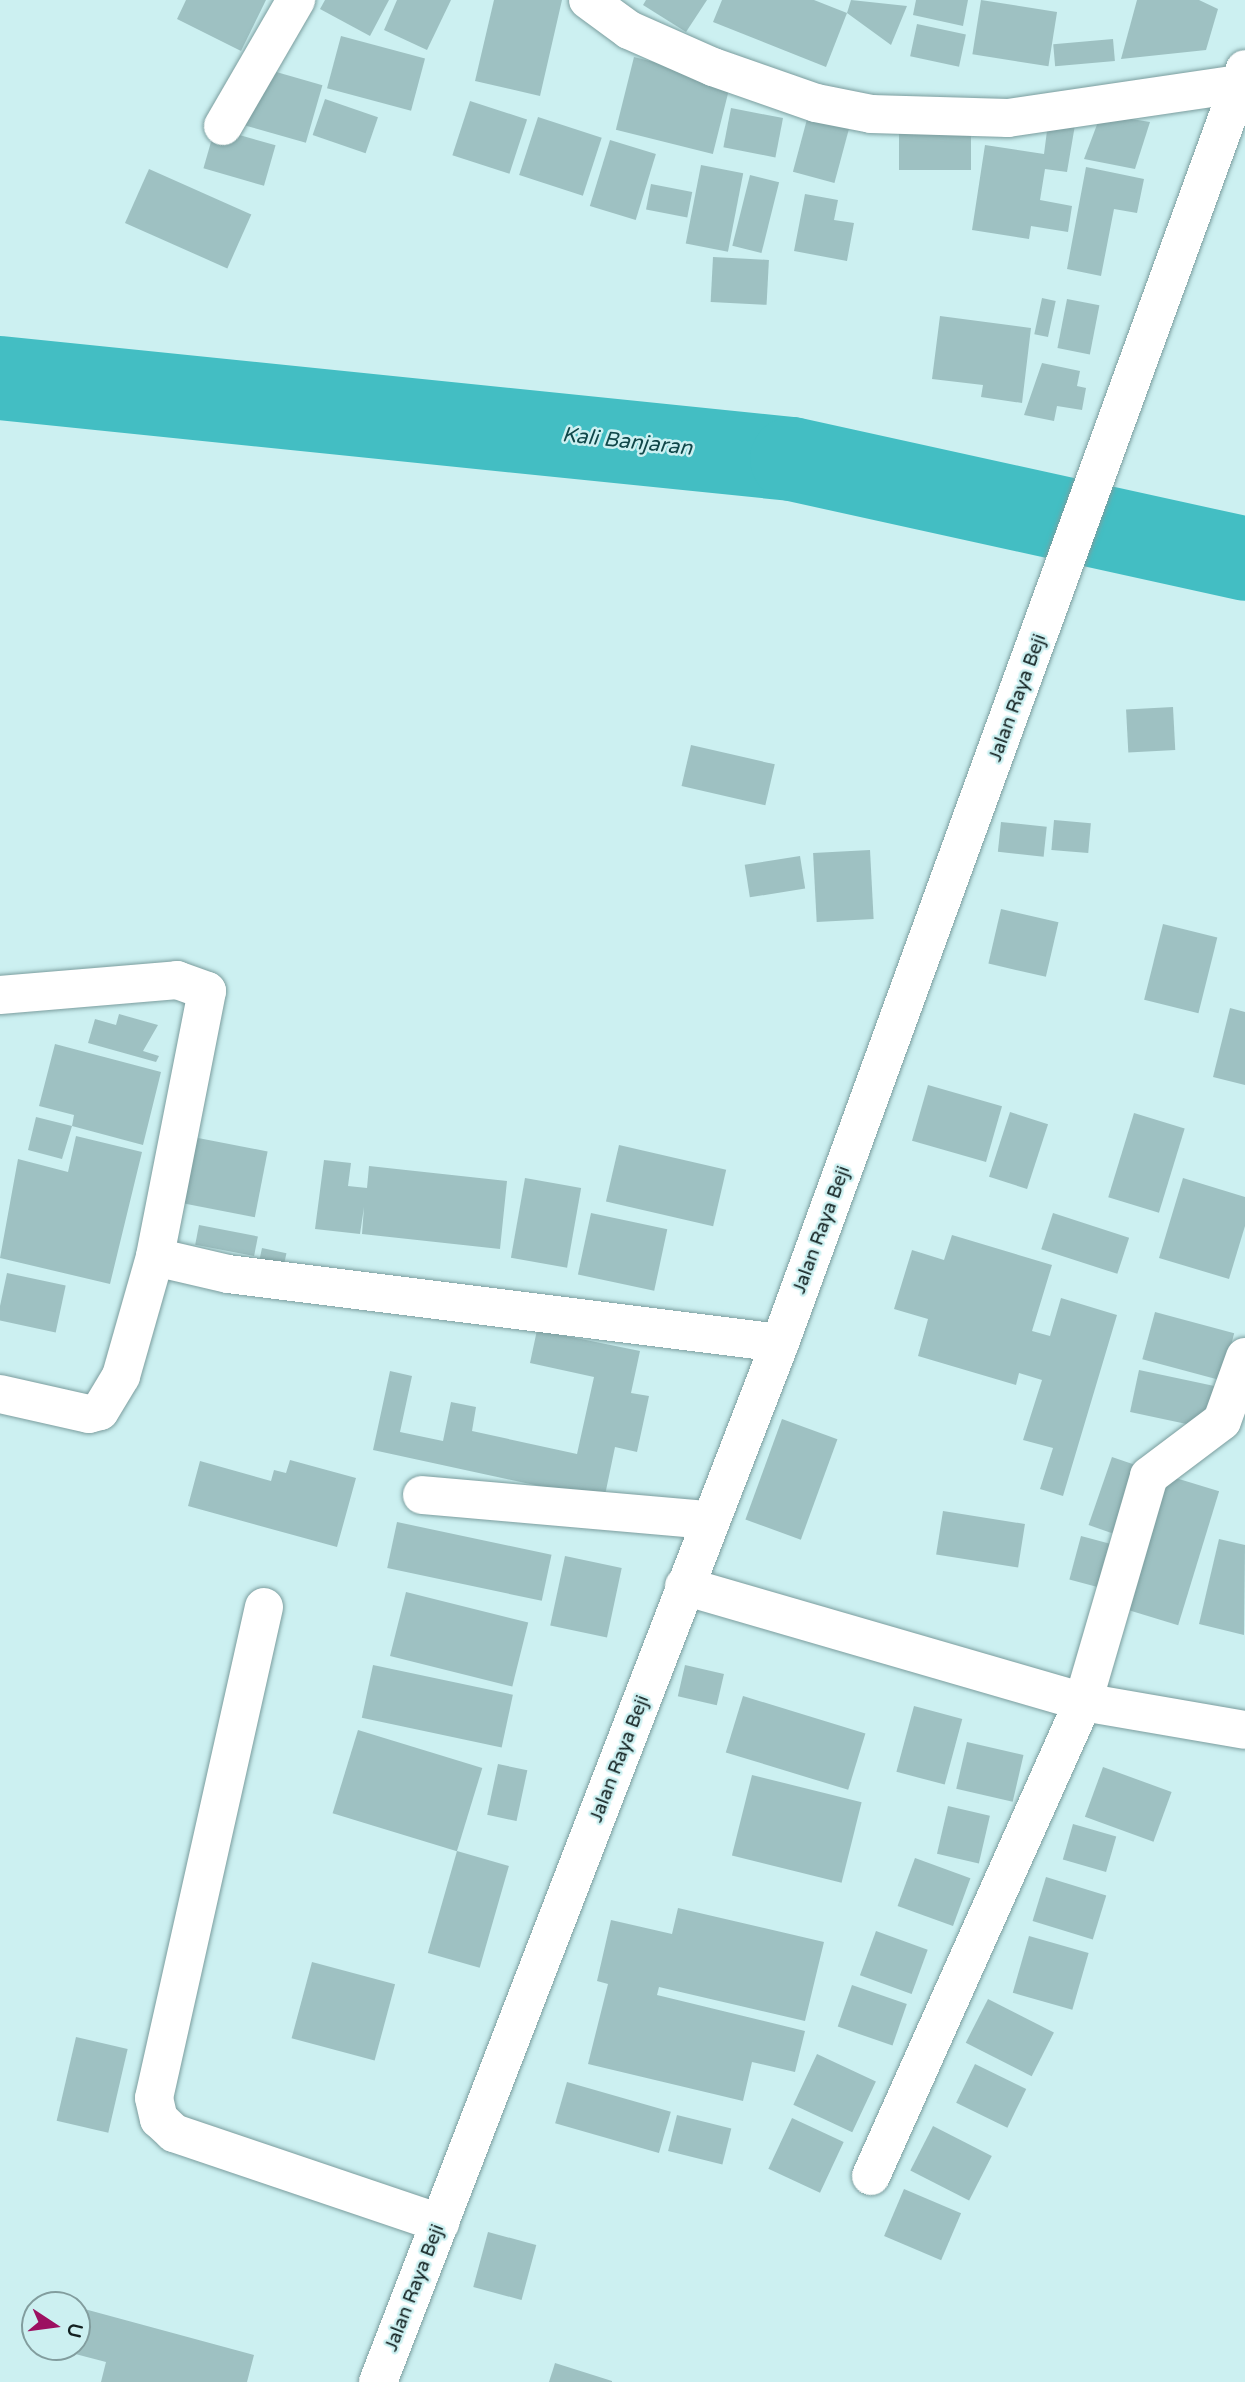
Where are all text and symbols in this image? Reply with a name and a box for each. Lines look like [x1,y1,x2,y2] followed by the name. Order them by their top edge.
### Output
[561,423,693,461] water label: Kali Banjaran
[984,631,1052,765] street label: Jalan Raya Beji
[788,1163,856,1297] street label: Jalan Raya Beji
[585,1692,655,1826] street label: Jalan Raya Beji
[380,2221,450,2355] street label: Jalan Raya Beji
[21,2291,91,2361] north arrow
[62,2321,87,2340] text: U

